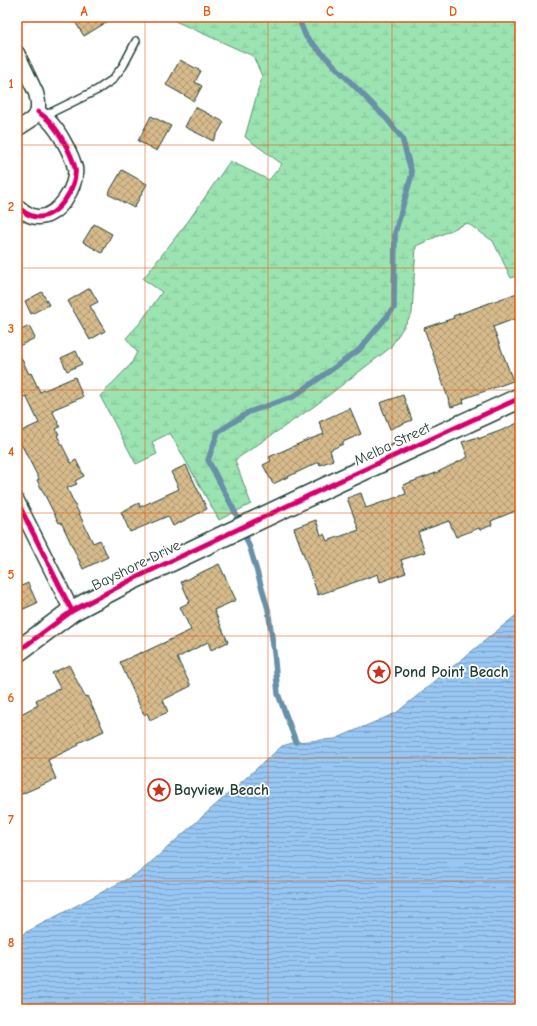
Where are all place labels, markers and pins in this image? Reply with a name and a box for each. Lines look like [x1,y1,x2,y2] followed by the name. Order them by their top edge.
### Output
[366,659,392,685] place icon: Pond Point Beach
[394,663,509,681] place label: Pond Point Beach
[146,777,172,803] place icon: Bayview Beach
[174,781,269,799] place label: Bayview Beach

